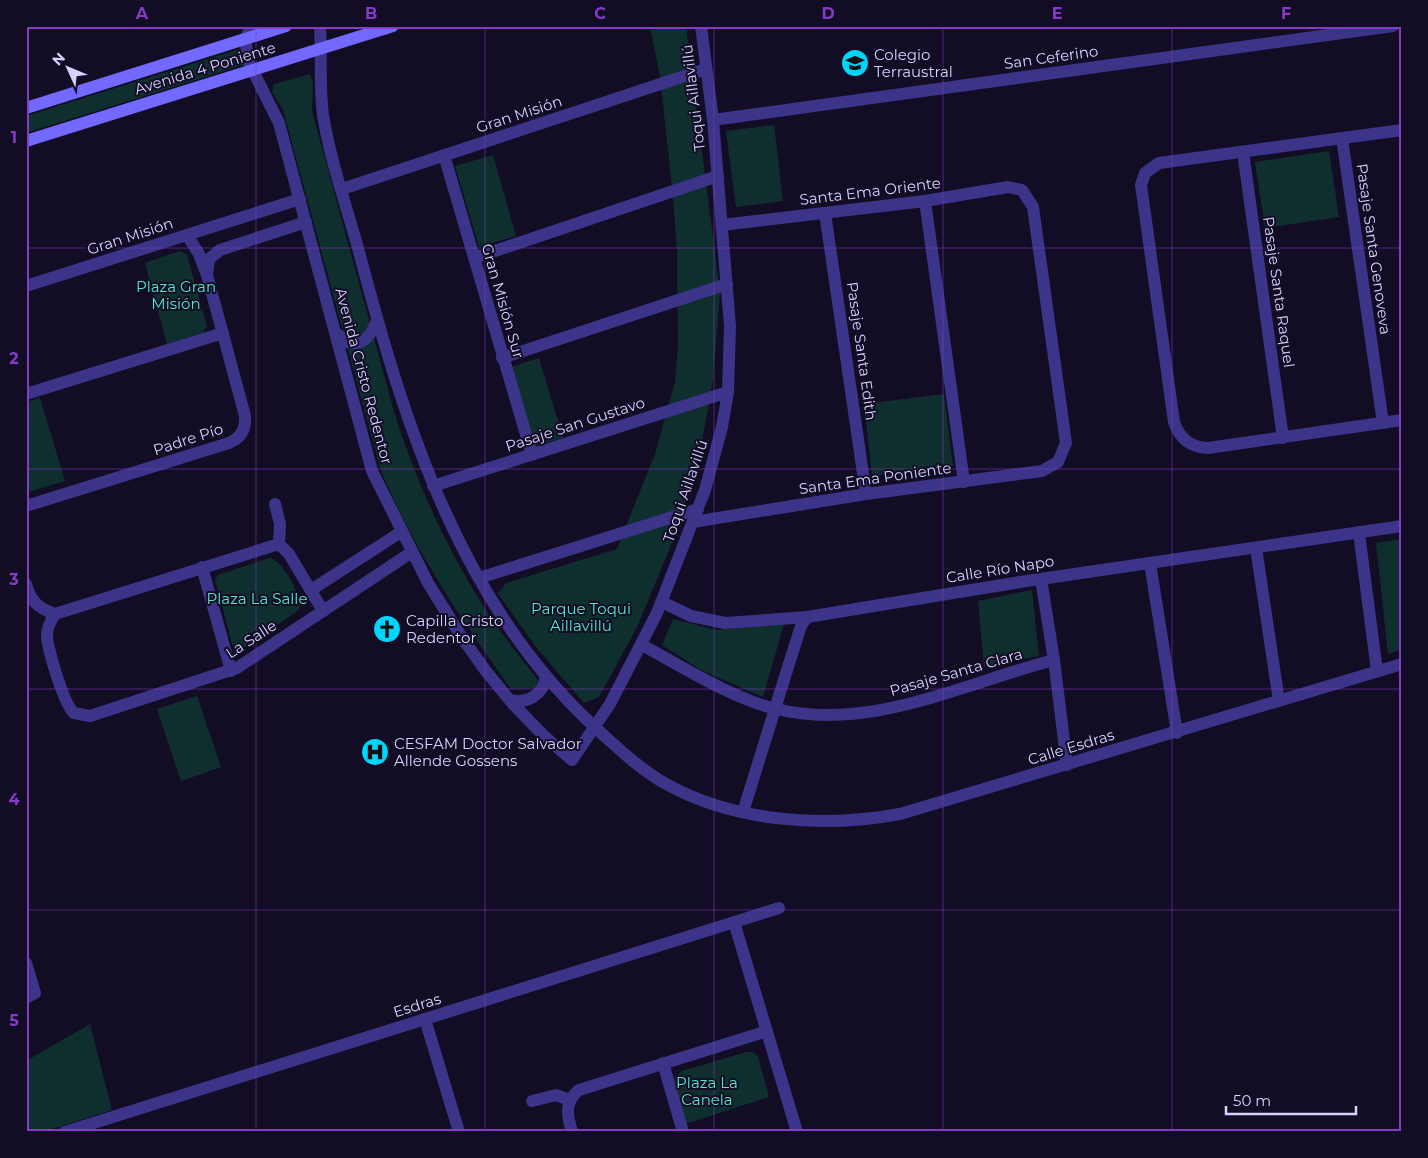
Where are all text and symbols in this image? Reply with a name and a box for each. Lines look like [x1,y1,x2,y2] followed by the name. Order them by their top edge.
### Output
[135,4,149,23] text: A
[365,4,377,23] text: B
[594,4,606,23] text: C
[821,4,835,23] text: D
[1052,4,1062,23] text: E
[1281,4,1291,23] text: F
[132,37,278,99] street label: Avenida 4 Poniente
[1003,41,1099,73] street label: San Ceferino
[42,42,92,92] north arrow
[677,44,709,152] street label: Toqui Aillavillú
[874,45,953,81] place label: Colegio Terraustral
[840,48,870,78] school or university icon: Colegio Terraustral
[48,49,69,69] text: N
[474,91,564,137] street label: Gran Misión
[11,128,17,147] text: 1
[1353,162,1395,336] street label: Pasaje Santa Genoveva
[798,173,942,209] street label: Santa Ema Oriente
[85,213,175,259] street label: Gran Misión
[1259,215,1299,369] street label: Pasaje Santa Raquel
[478,241,528,361] street label: Gran Misión Sur
[136,277,216,313] park label: Plaza Gran Misión
[843,281,881,421] street label: Pasaje Santa Edith
[331,286,397,466] street label: Avenida Cristo Redentor
[9,349,19,368] text: 2
[503,392,647,456] street label: Pasaje San Gustavo
[151,419,225,459] street label: Padre Pío
[659,437,711,545] street label: Toqui Aillavillú
[798,458,952,498] street label: Santa Ema Poniente
[945,551,1055,587] street label: Calle Río Napo
[8,570,19,589] text: 3
[207,589,307,608] park label: Plaza La Salle
[531,599,631,635] park label: Parque Toqui Aillavillú
[406,611,504,647] place label: Capilla Cristo Redentor
[372,614,402,644] church icon: Capilla Cristo Redentor
[222,616,280,662] street label: La Salle
[887,644,1025,700] street label: Pasaje Santa Clara
[1025,725,1117,769] street label: Calle Esdras
[394,734,582,770] place label: CESFAM Doctor Salvador Allende Gossens
[360,737,390,767] hospital icon: CESFAM Doctor Salvador Allende Gossens
[8,790,20,809] text: 4
[391,989,443,1021] street label: Esdras
[9,1011,19,1030] text: 5
[676,1073,738,1109] park label: Plaza La Canela
[1226,1083,1356,1115] scale bar
[1233,1091,1271,1110] text: 50 m

